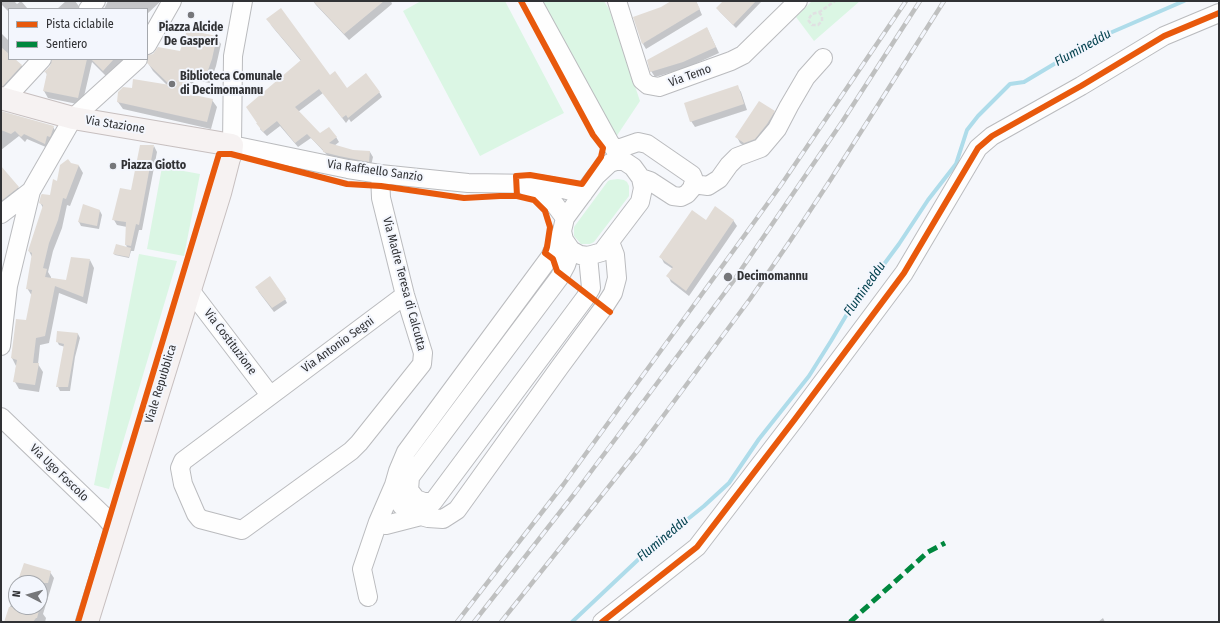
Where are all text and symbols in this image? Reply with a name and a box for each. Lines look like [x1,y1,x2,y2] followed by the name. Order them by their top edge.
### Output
[8,8,148,60] legend
[186,10,196,20] marker: Piazza Alcide De Gasperi
[46,17,114,31] text: Pista ciclabile
[159,21,223,49] place label: Piazza Alcide De Gasperi
[1052,26,1114,70] water label: Flumineddu
[46,37,87,51] text: Sentiero
[667,62,713,90] street label: Via Temo
[180,70,282,98] place label: Biblioteca Comunale di Decimomannu
[167,79,177,89] marker: Biblioteca Comunale di Decimomannu
[84,113,146,137] street label: Via Stazione
[326,157,424,185] street label: Via Raffaello Sanzio
[121,159,186,173] place label: Piazza Giotto
[108,161,118,171] marker: Piazza Giotto
[379,216,429,352] street label: Via Madre Teresa di Calcutta
[841,259,889,319] water label: Flumineddu
[737,270,808,284] place label: Decimomannu
[722,271,734,283] marker: Decimomannu
[201,306,259,378] street label: Via Costituzione
[299,314,377,376] street label: Via Antonio Segni
[142,343,180,425] street label: Viale Repubblica
[27,441,91,505] street label: Via Ugo Foscolo
[634,513,692,565] water label: Flumineddu
[8,575,48,615] north arrow
[10,590,23,598] text: N

